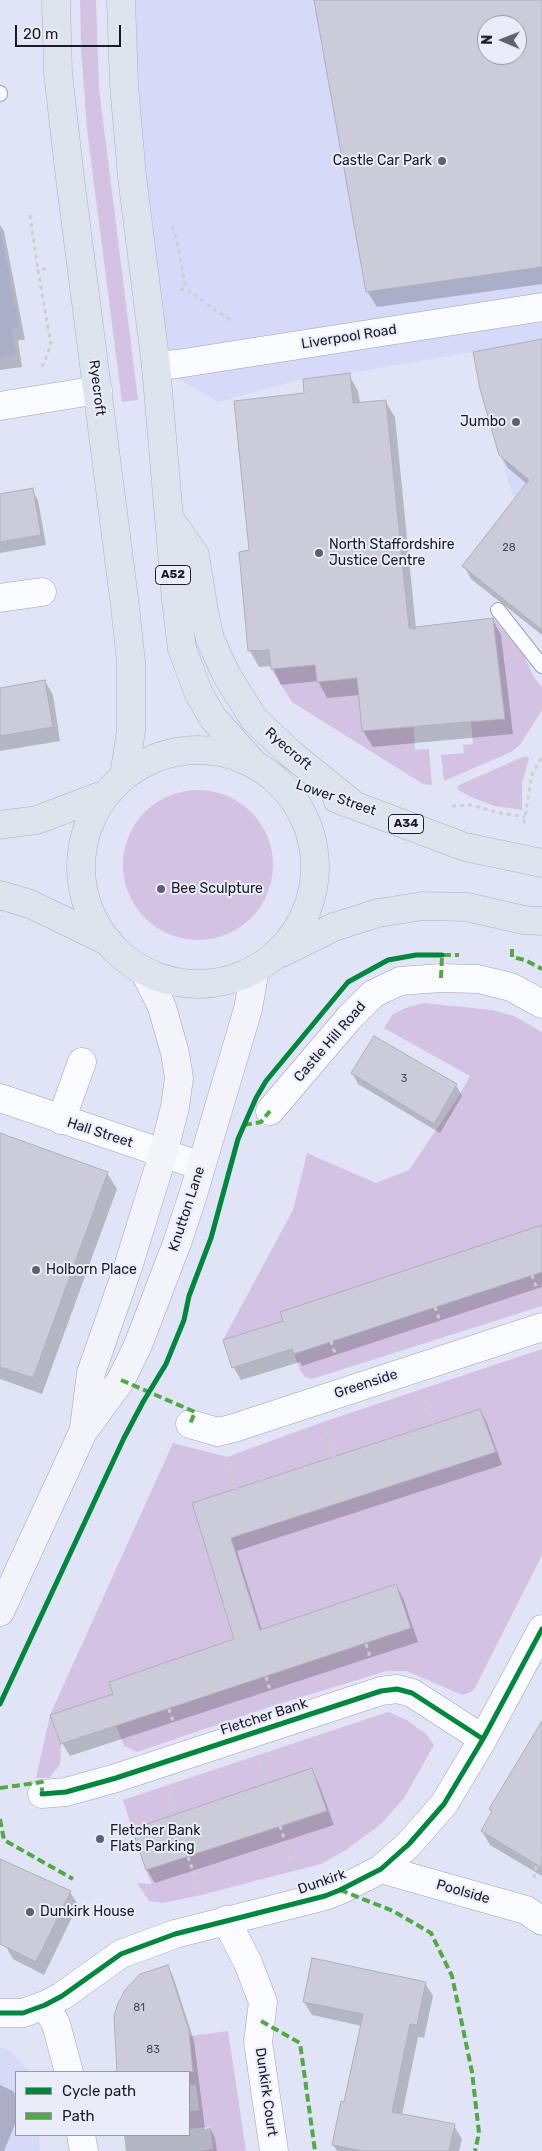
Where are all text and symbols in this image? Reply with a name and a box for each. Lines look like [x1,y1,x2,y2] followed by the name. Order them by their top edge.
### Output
[18,15,124,47] scale bar
[477,15,527,65] north arrow
[23,25,58,43] text: 20 m
[479,35,496,45] text: N
[333,153,432,169] place label: Castle Car Park
[436,155,448,167] marker: Castle Car Park
[300,321,398,353] street label: Liverpool Road
[85,359,109,417] street label: Ryecroft
[460,414,506,430] place label: Jumbo
[510,416,522,428] marker: Jumbo
[329,537,455,570] place label: North Staffordshire Justice Centre
[502,541,516,555] house number: 28
[313,547,325,559] marker: North Staffordshire Justice Centre
[156,566,190,584] road number: A52
[261,724,315,774] street label: Ryecroft
[294,776,378,820] street label: Lower Street
[388,814,424,834] road number: A34
[171,881,263,897] place label: Bee Sculpture
[155,883,167,895] marker: Bee Sculpture
[290,998,370,1086] street label: Castle Hill Road
[401,1072,407,1086] house number: 3
[65,1114,135,1152] street label: Hall Street
[165,1164,209,1254] street label: Knutton Lane
[46,1262,137,1278] place label: Holborn Place
[30,1264,42,1276] marker: Holborn Place
[332,1366,400,1402] street label: Greenside
[218,1695,310,1739] street label: Fletcher Bank
[110,1823,200,1855] place label: Fletcher Bank Flats Parking
[94,1833,106,1845] marker: Fletcher Bank Flats Parking
[296,1866,348,1898] street label: Dunkirk
[434,1876,492,1908] street label: Poolside
[40,1904,135,1920] place label: Dunkirk House
[24,1906,36,1918] marker: Dunkirk House
[133,2001,145,2015] house number: 81
[146,2043,160,2057] house number: 83
[251,2046,281,2138] street label: Dunkirk Court
[15,2071,190,2136] legend
[62,2082,136,2100] text: Cycle path
[62,2107,95,2125] text: Path

